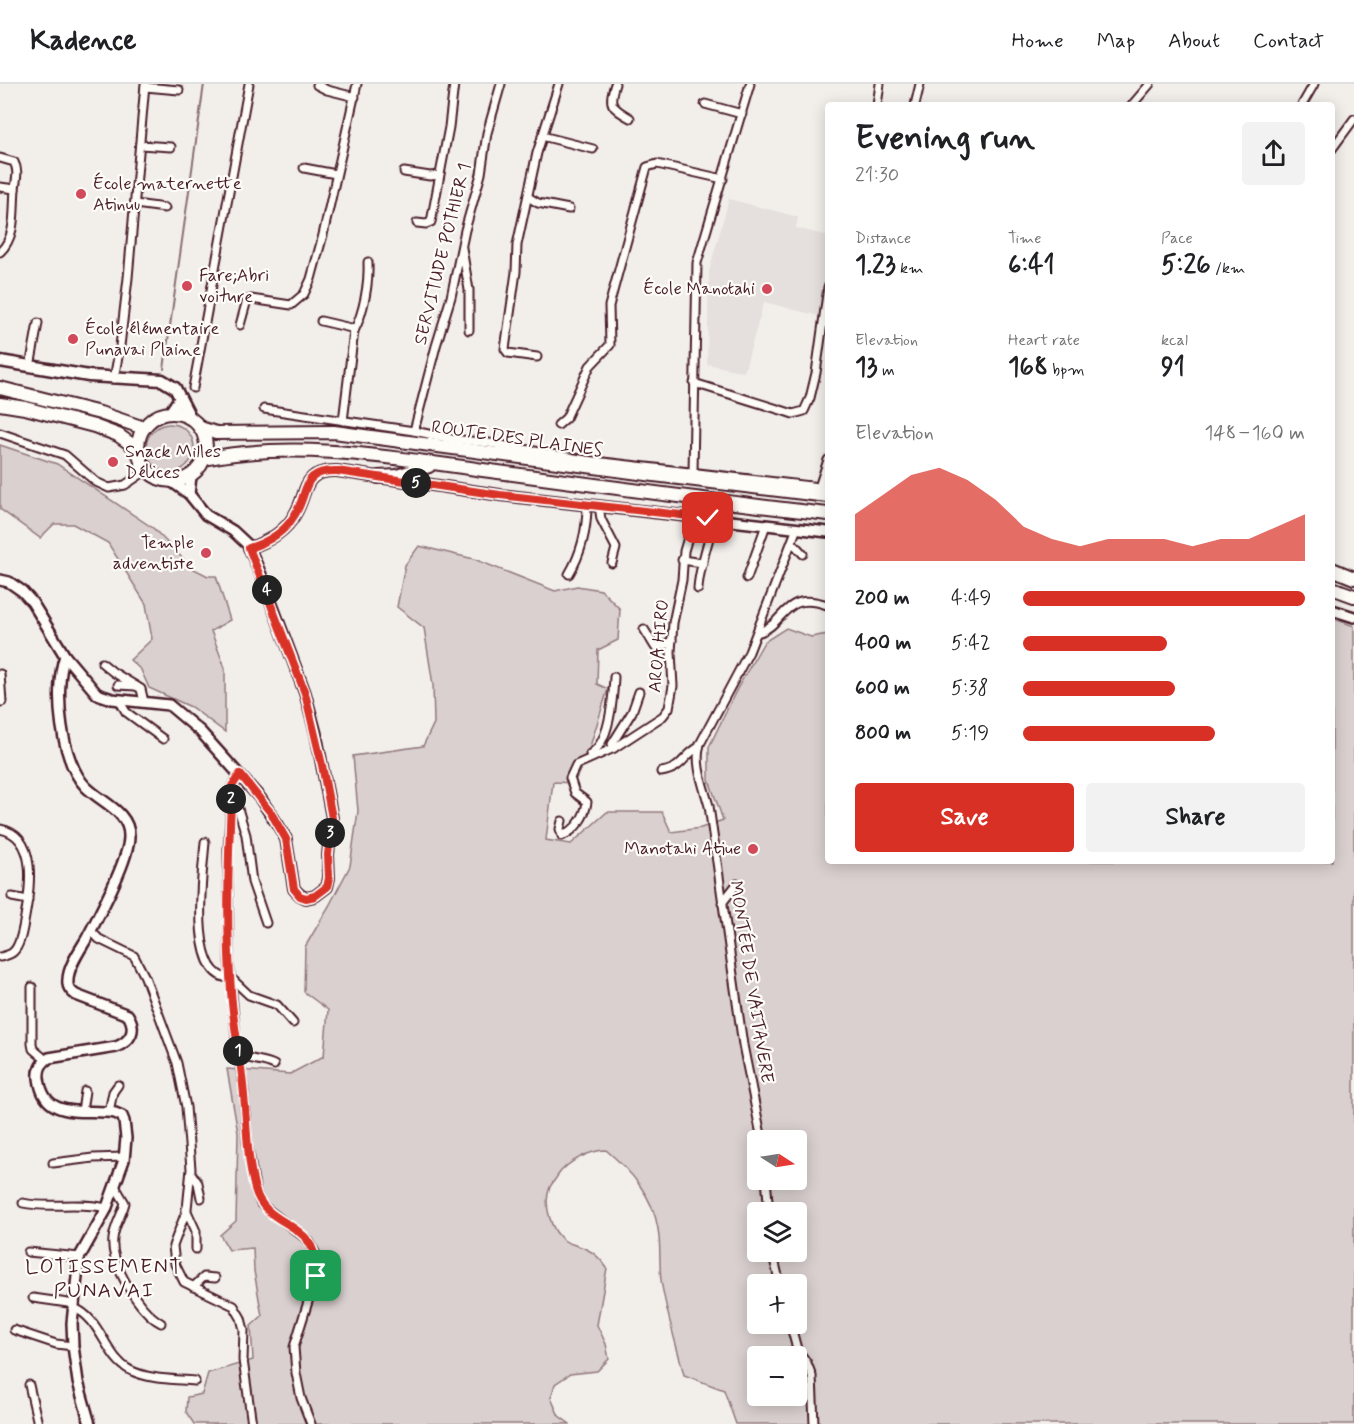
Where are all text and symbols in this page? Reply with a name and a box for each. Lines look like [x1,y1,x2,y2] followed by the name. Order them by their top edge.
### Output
[30,23,137,60] text: Kadence
[1012,27,1064,55] text: Home
[1097,27,1135,55] text: Map
[1168,27,1220,55] text: About
[1253,27,1324,55] text: Contact
[855,117,1035,161] text: Evening run
[1242,122,1305,185] button: share
[409,161,477,347] street label: SERVITUDE POTHIER 1
[855,162,899,189] text: 21:30
[93,172,242,217] place label: École maternette Atinuu
[74,187,88,201] marker: École maternette Atinuu
[855,228,911,249] text: Distance
[1008,228,1042,249] text: Time
[1161,228,1193,249] text: Pace
[855,249,896,283] text: 1.23
[1008,249,1055,283] text: 6:41
[1161,249,1211,283] text: 5:26
[896,258,923,279] text: km
[1211,258,1245,279] text: /km
[199,264,269,309] place label: Fare;Abri voiture
[643,277,755,301] place label: École Manotahi
[180,279,194,293] marker: Fare;Abri voiture
[760,282,774,296] marker: École Manotahi
[85,317,220,362] place label: École élémentaire Punavai Plaine
[855,330,918,351] text: Elevation
[1008,330,1080,351] text: Heart rate
[1161,330,1188,351] text: kcal
[66,332,80,346] marker: École élémentaire Punavai Plaine
[855,351,878,385] text: 13
[1008,351,1048,385] text: 168
[1161,351,1185,385] text: 91
[878,360,895,381] text: m
[1048,360,1085,381] text: bpm
[430,415,604,463] street label: ROUTE DES PLAINES
[855,420,934,447] text: Elevation
[1204,420,1305,447] text: 148–160 m
[125,440,221,485] place label: Snack Milles Délices
[106,455,120,469] marker: Snack Milles Délices
[401,468,431,498] pin: 5
[411,472,421,493] text: 5
[682,492,733,543] pin
[691,501,724,534] icon: check
[113,531,194,576] place label: Temple adventiste
[199,546,213,560] marker: Temple adventiste
[252,575,282,605] pin: 4
[262,579,272,600] text: 4
[855,585,910,612] text: 200 m
[951,585,992,612] text: 4:49
[643,598,675,694] street label: AROA HIRO
[855,630,911,657] text: 400 m
[951,630,991,657] text: 5:42
[855,675,910,702] text: 600 m
[951,675,988,702] text: 5:38
[855,720,911,747] text: 800 m
[951,720,989,747] text: 5:19
[855,783,1074,852] button: Save
[1086,783,1305,852] button: Share
[216,784,246,814] pin: 2
[227,788,235,809] text: 2
[315,818,345,848] pin: 3
[326,822,334,843] text: 3
[624,837,741,861] place label: Manotahi Atiue
[746,842,760,856] marker: Manotahi Atiue
[723,879,779,1085] street label: MONTÉE DE VAITAVERE
[223,1036,253,1066] pin: 1
[234,1040,242,1061] text: 1
[747,1130,807,1190] north arrow
[747,1130,807,1406] map controls
[747,1202,807,1262] button: layers
[290,1250,341,1301] pin
[25,1253,183,1305] district label: LOTISSEMENT PUNAVAI
[299,1259,332,1292] icon: arrive
[747,1274,807,1334] button: +
[747,1346,807,1406] button: −

